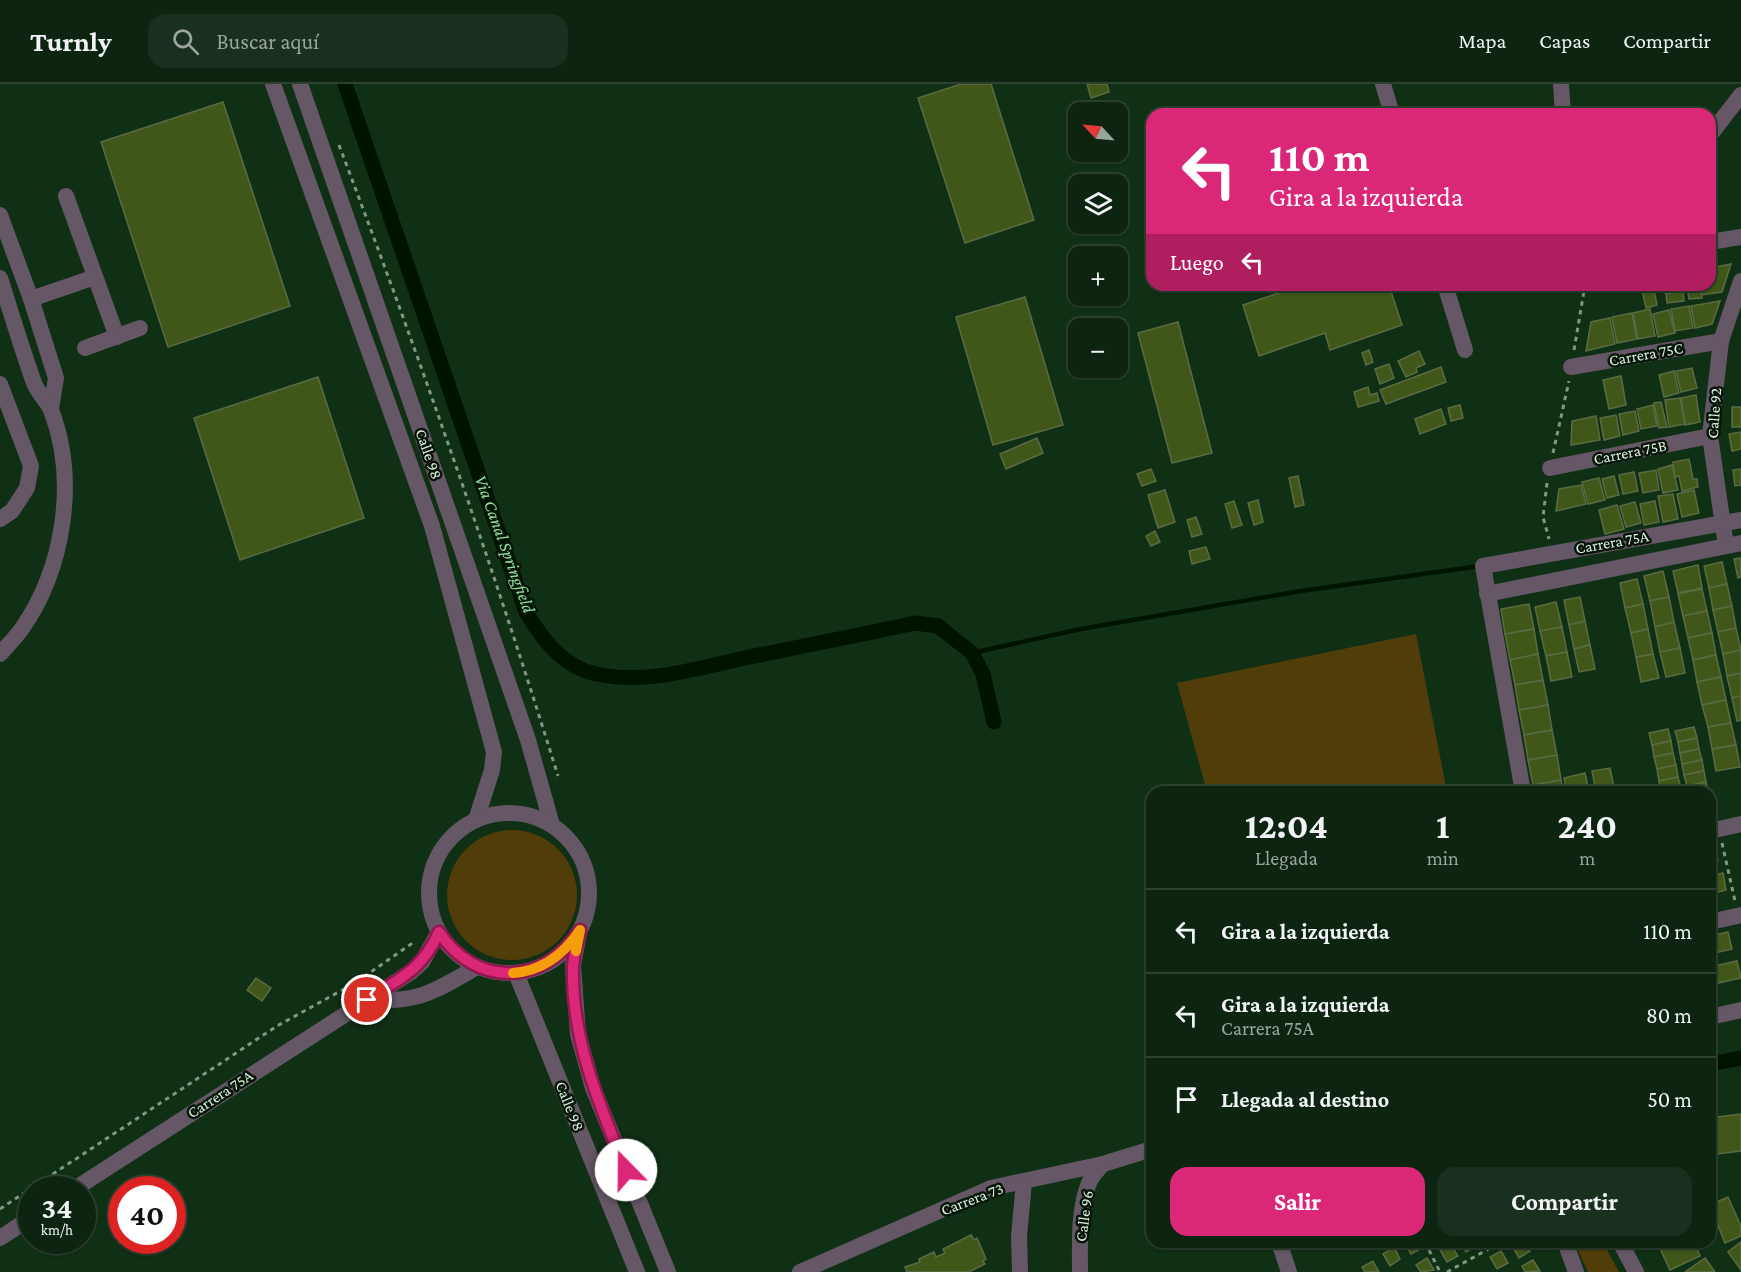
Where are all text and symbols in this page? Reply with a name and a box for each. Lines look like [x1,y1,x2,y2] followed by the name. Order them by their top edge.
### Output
[148,14,568,68] search box
[169,25,202,58] icon: search
[30,26,112,57] text: Turnly
[217,29,319,54] text: Buscar aquí
[1458,29,1506,53] text: Mapa
[1539,29,1590,53] text: Capas
[1623,29,1711,53] text: Compartir
[1068,102,1128,162] north arrow
[1068,102,1128,378] map controls
[1170,132,1248,210] icon: left
[1269,133,1370,180] text: 110 m
[1068,174,1128,234] button: layers
[1269,182,1463,212] text: Gira a la izquierda
[1068,246,1128,306] button: +
[1236,246,1269,279] icon: left
[1170,250,1224,275] text: Luego
[1068,318,1128,378] button: −
[1608,339,1684,369] street label: Carrera 75C
[1704,387,1724,439] street label: Calle 92
[413,427,445,481] street label: Calle 98
[1592,437,1668,467] street label: Carrera 75B
[471,472,539,616] water label: Via Canal Springfield
[1574,527,1651,557] street label: Carrera 75A
[1245,806,1328,846] text: 12:04
[1436,806,1449,846] text: 1
[1558,806,1617,846] text: 240
[1255,847,1318,869] text: Llegada
[1427,847,1459,869] text: min
[1579,847,1595,869] text: m
[1170,915,1203,948] icon: left
[1221,919,1390,944] text: Gira a la izquierda
[1643,919,1692,944] text: 110 m
[341,974,392,1025] pin
[350,983,383,1016] icon: arrive
[1221,992,1390,1017] text: Gira a la izquierda
[1170,999,1203,1032] icon: left
[1646,1003,1692,1028] text: 80 m
[1221,1017,1314,1039] text: Carrera 75A
[184,1066,257,1121] street label: Carrera 75A
[552,1079,588,1133] street label: Calle 98
[1170,1083,1203,1116] icon: arrive
[1221,1087,1389,1112] text: Llegada al destino
[1647,1087,1692,1112] text: 50 m
[594,1138,658,1202] position arrow
[1170,1167,1425,1236] button: Salir
[1437,1167,1692,1236] button: Compartir
[108,1176,186,1254] speed limit sign: 40
[938,1179,1006,1219] street label: Carrera 73
[1072,1189,1096,1243] street label: Calle 96
[42,1191,72,1224] text: 34
[41,1222,73,1238] text: km/h

